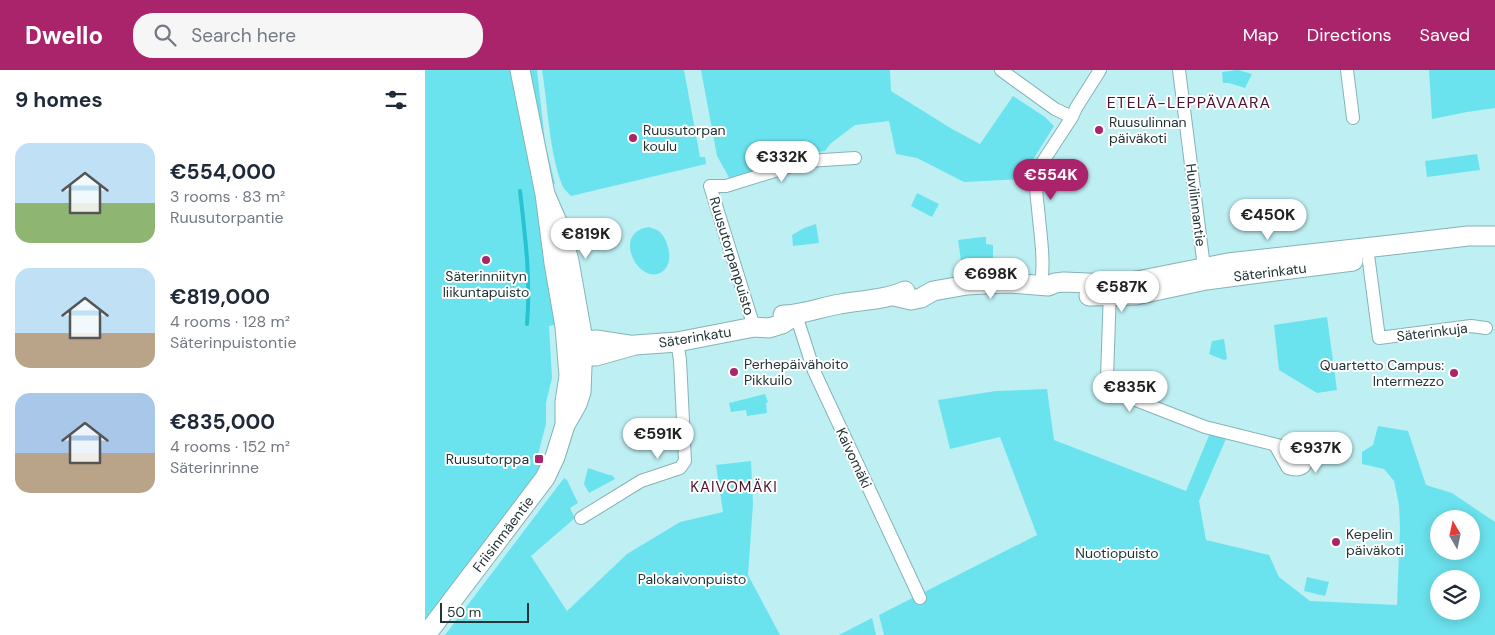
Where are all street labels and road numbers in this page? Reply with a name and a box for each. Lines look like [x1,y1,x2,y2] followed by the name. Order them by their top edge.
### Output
[1182,163,1210,247] street label: Huvilinnantie
[705,195,759,317] street label: Ruusutorpanpuisto
[1233,259,1307,285] street label: Säterinkatu
[1395,319,1469,345] street label: Säterinkuja
[657,322,733,352] street label: Säterinkatu
[832,425,876,491] street label: Kaivomäki
[469,492,538,576] street label: Friisinmäentie

